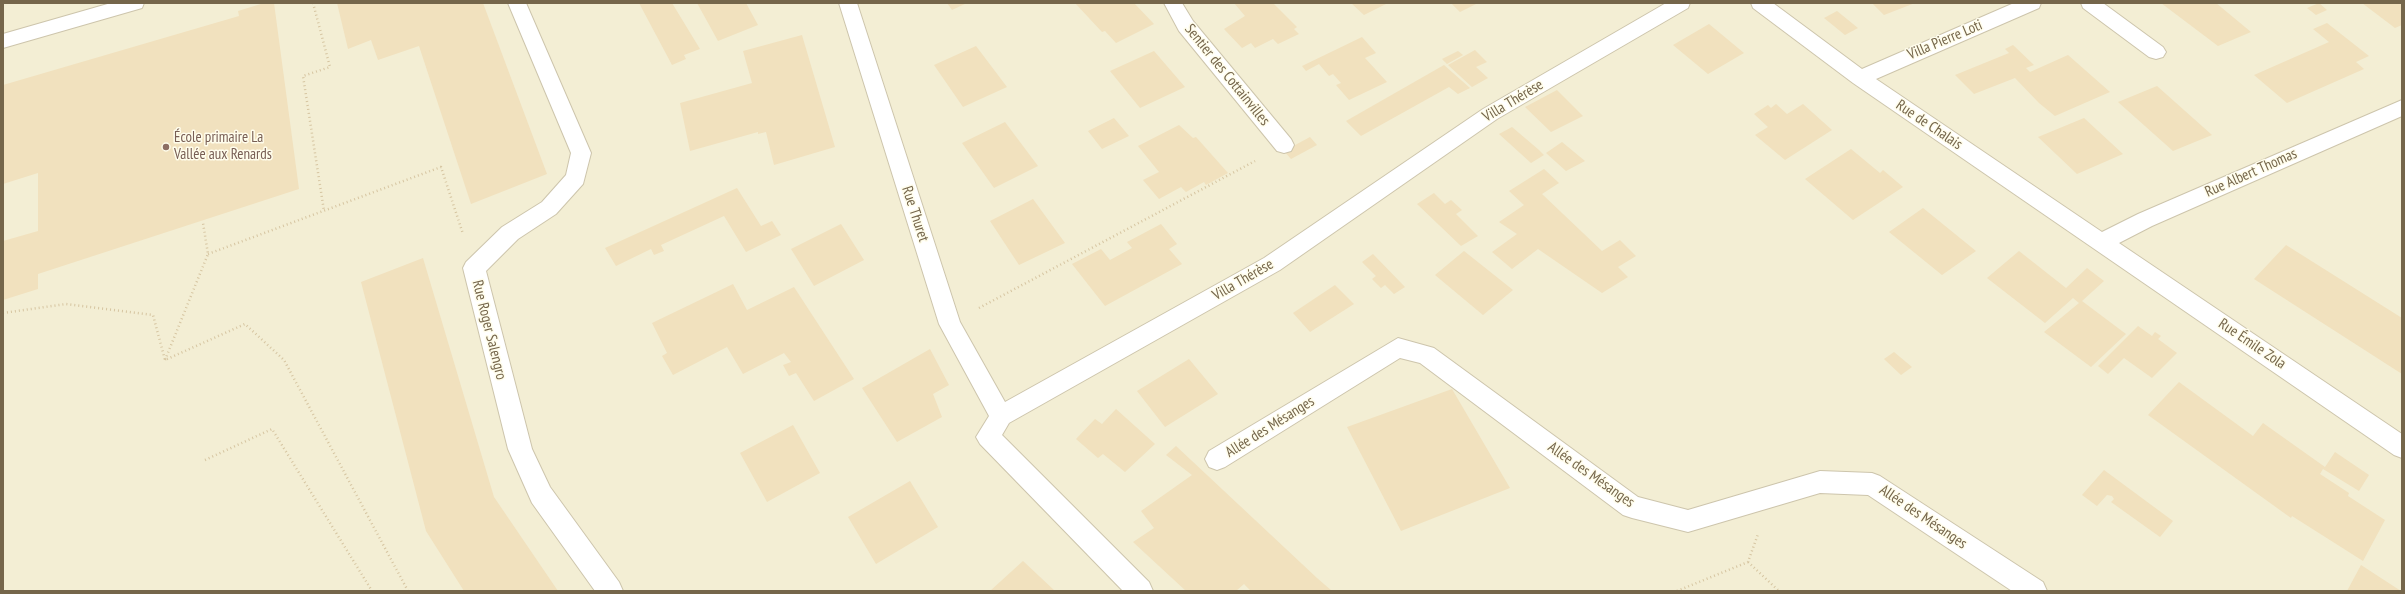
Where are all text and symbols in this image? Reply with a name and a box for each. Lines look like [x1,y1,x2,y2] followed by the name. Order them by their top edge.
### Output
[1905,16,1985,64] street label: Villa Pierre Loti
[1181,21,1273,129] street label: Sentier des Cottainvilles
[1479,76,1547,126] street label: Villa Thérèse
[1892,96,1966,154] street label: Rue de Chalais
[174,129,272,164] place label: École primaire La Vallée aux Renards
[161,142,171,152] marker: École primaire La Vallée aux Renards
[2202,145,2300,201] street label: Rue Albert Thomas
[898,184,932,244] street label: Rue Thuret
[1209,255,1277,305] street label: Villa Thérèse
[468,278,510,382] street label: Rue Roger Salengro
[2215,315,2289,373] street label: Rue Émile Zola
[1222,392,1318,462] street label: Allée des Mésanges
[1544,438,1638,512] street label: Allée des Mésanges
[1876,481,1970,553] street label: Allée des Mésanges

